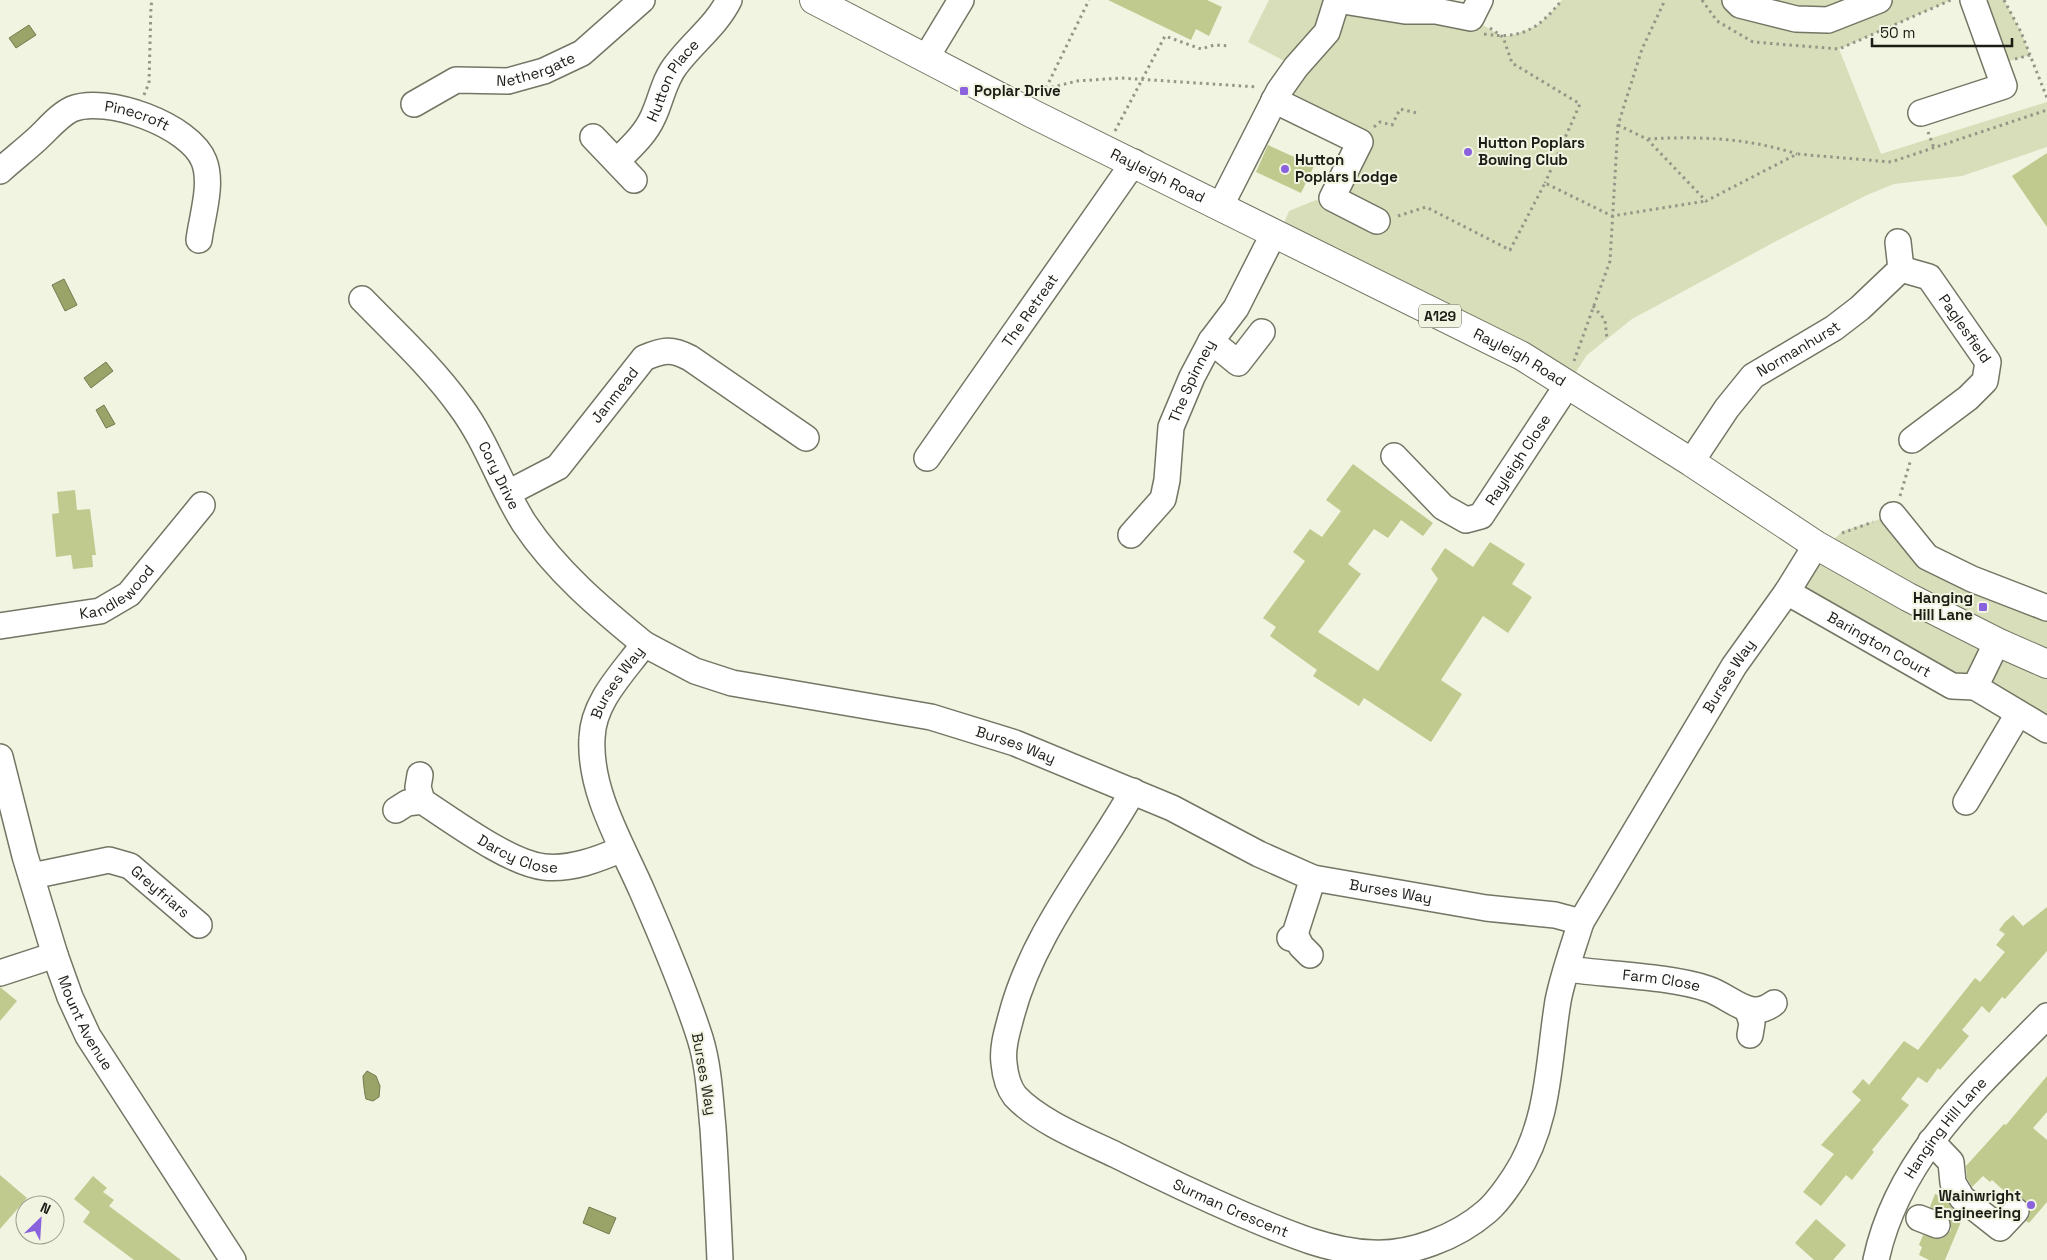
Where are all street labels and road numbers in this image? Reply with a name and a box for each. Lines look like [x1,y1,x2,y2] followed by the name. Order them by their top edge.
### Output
[642,35,703,125] street label: Hutton Place
[496,48,578,90] street label: Nethergate
[103,96,173,135] street label: Pinecroft
[1108,144,1208,207] street label: Rayleigh Road
[998,270,1062,351] street label: The Retreat
[1935,290,1996,366] street label: Paglesfield
[1419,304,1461,328] road number: A129
[1753,317,1844,381] street label: Normanhurst
[1471,324,1570,390] street label: Rayleigh Road
[1164,336,1219,426] street label: The Spinney
[586,363,642,427] street label: Janmead
[1481,410,1555,509] street label: Rayleigh Close
[475,438,524,513] street label: Cory Drive
[78,561,158,623] street label: Kandlewood
[1824,607,1935,681] street label: Barington Court
[1698,635,1759,716] street label: Burses Way
[586,642,648,721] street label: Burses Way
[974,721,1059,768] street label: Burses Way
[474,830,558,877] street label: Darcy Close
[127,861,194,922] street label: Greyfriars
[1348,874,1434,907] street label: Burses Way
[1622,965,1703,995] street label: Farm Close
[54,973,118,1074] street label: Mount Avenue
[688,1031,721,1117] street label: Burses Way
[1900,1073,1991,1182] street label: Hanging Hill Lane
[1170,1174,1291,1241] street label: Surman Crescent

